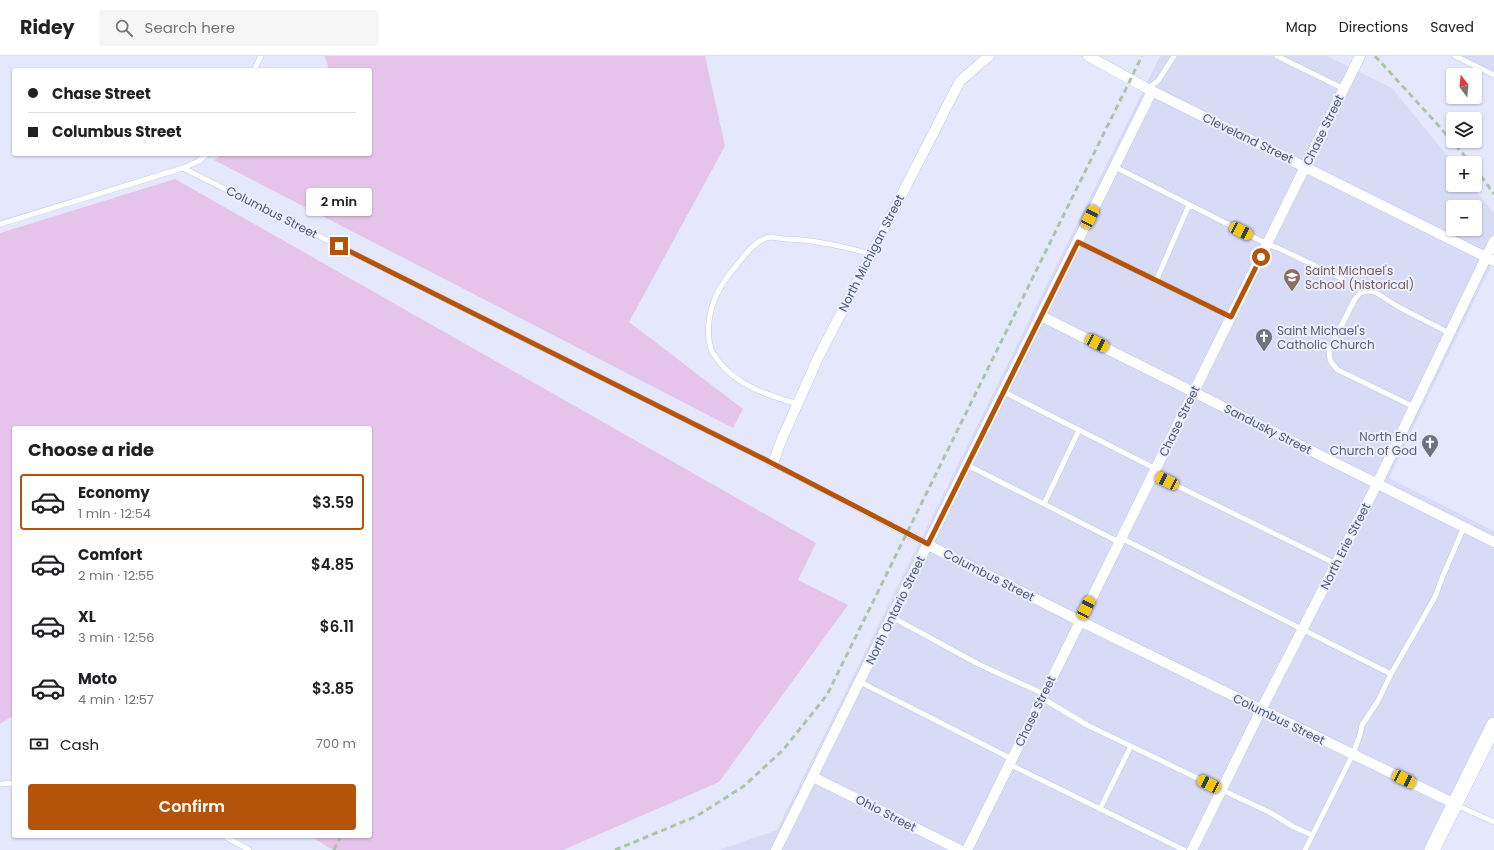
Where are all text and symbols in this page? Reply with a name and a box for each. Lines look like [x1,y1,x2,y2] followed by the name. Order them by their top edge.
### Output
[99,10,379,46] search box
[20,14,75,41] text: Ridey
[113,17,135,39] icon: search
[145,17,235,38] text: Search here
[1286,17,1317,37] text: Map
[1339,17,1408,37] text: Directions
[1430,17,1474,37] text: Saved
[1446,68,1482,104] north arrow
[1446,68,1482,236] map controls
[52,83,151,104] text: Chase Street
[1298,92,1348,168] street label: Chase Street
[1200,109,1296,167] street label: Cleveland Street
[1446,112,1482,148] button: layers
[52,121,182,142] text: Columbus Street
[1446,156,1482,192] button: +
[223,182,321,242] street label: Columbus Street
[306,188,372,216] callout: 2 min
[321,192,357,211] text: 2 min
[834,192,908,314] street label: North Michigan Street
[1446,200,1482,236] button: −
[1079,204,1101,230] car
[1228,220,1254,242] car
[330,237,348,255] route end
[1252,248,1270,266] route start
[1305,262,1414,293] place label: Saint Michael's School (historical)
[1282,267,1302,292] school or university icon: Saint Michael's School (historical)
[1277,322,1375,353] place label: Saint Michael's Catholic Church
[1254,327,1274,352] church icon: Saint Michael's Catholic Church
[1084,332,1110,354] car
[1154,383,1204,459] street label: Chase Street
[1221,400,1315,458] street label: Sandusky Street
[1330,428,1417,459] place label: North End Church of God
[1420,433,1440,458] church icon: North End Church of God
[28,437,154,462] text: Choose a ride
[1154,470,1180,492] car
[78,482,150,503] text: Economy
[30,484,66,520] icon: car
[312,492,354,513] text: $3.59
[1316,500,1374,592] street label: North Erie Street
[78,504,151,523] text: 1 min · 12:54
[78,544,142,565] text: Comfort
[940,545,1038,605] street label: Columbus Street
[30,546,66,582] icon: car
[861,553,929,667] street label: North Ontario Street
[311,554,354,575] text: $4.85
[78,566,154,585] text: 2 min · 12:55
[1075,595,1097,621] car
[78,606,96,627] text: XL
[30,608,66,644] icon: car
[320,616,354,637] text: $6.11
[78,628,155,647] text: 3 min · 12:56
[78,668,117,689] text: Moto
[30,670,66,706] icon: car
[1010,673,1060,749] street label: Chase Street
[312,678,354,699] text: $3.85
[1230,689,1328,749] street label: Columbus Street
[78,690,154,709] text: 4 min · 12:57
[28,733,50,755] icon: cash
[60,734,99,755] text: Cash
[316,734,356,753] text: 700 m
[1391,768,1417,790] car
[1196,773,1222,795] car
[28,784,356,830] button: Confirm
[853,790,919,836] street label: Ohio Street

